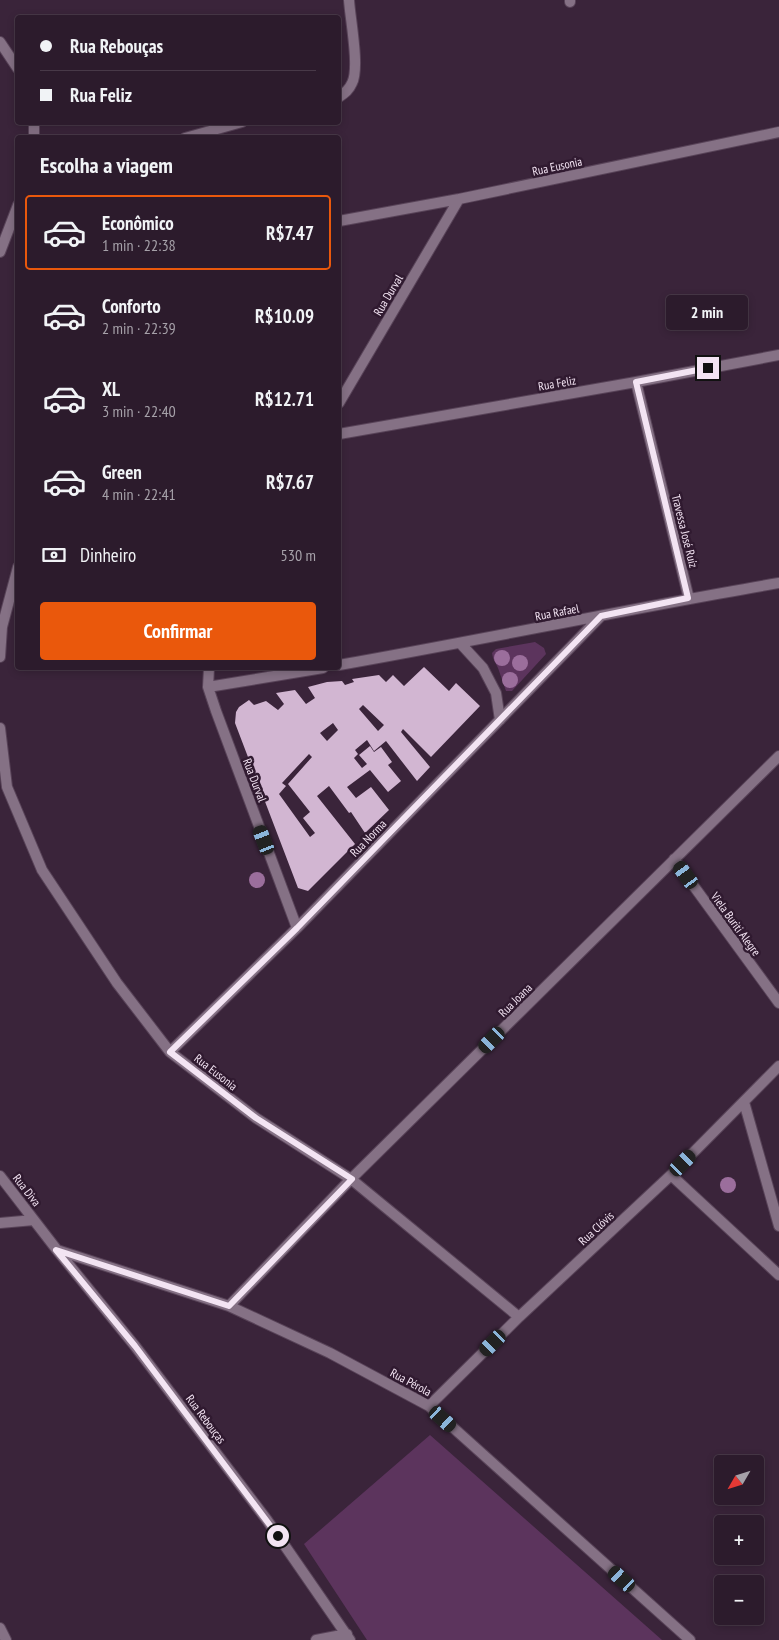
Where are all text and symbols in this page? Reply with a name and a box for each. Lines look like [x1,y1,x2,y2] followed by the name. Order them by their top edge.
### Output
[70,34,163,58] text: Rua Rebouças
[70,83,132,107] text: Rua Feliz
[40,151,173,179] text: Escolha a viagem
[531,153,583,179] street label: Rua Eusonia
[42,210,87,255] icon: car
[102,211,174,235] text: Econômico
[266,221,314,245] text: R$7.47
[102,235,176,255] text: 1 min · 22:38
[370,272,406,318] street label: Rua Durval
[42,293,87,338] icon: car
[102,294,161,318] text: Conforto
[667,296,749,330] callout: 2 min
[691,302,723,322] text: 2 min
[255,304,314,328] text: R$10.09
[102,318,176,338] text: 2 min · 22:39
[697,357,719,379] route end
[537,372,577,394] street label: Rua Feliz
[42,376,87,421] icon: car
[102,377,120,401] text: XL
[255,387,314,411] text: R$12.71
[102,401,176,421] text: 3 min · 22:40
[42,459,87,504] icon: car
[102,460,142,484] text: Green
[266,470,314,494] text: R$7.67
[102,484,176,504] text: 4 min · 22:41
[669,493,701,569] street label: Travessa José Ruíz
[40,541,68,569] icon: cash
[80,543,136,567] text: Dinheiro
[281,545,316,565] text: 530 m
[534,600,580,624] street label: Rua Rafael
[40,602,316,660] button: Confirmar
[240,756,270,804] street label: Rua Durval
[347,816,389,860] street label: Rua Norma
[251,823,276,857] car
[671,858,700,892] car
[707,888,764,959] street label: Viela Buriti Alegre
[495,980,535,1020] street label: Rua Joana
[476,1024,507,1056] car
[191,1051,241,1094] street label: Rua Eusonia
[667,1147,698,1179] car
[10,1171,44,1209] street label: Rua Diva
[575,1208,617,1248] street label: Rua Clóvis
[477,1327,508,1359] car
[388,1365,434,1399] street label: Rua Pérola
[183,1392,229,1446] street label: Rua Rebouças
[426,1403,459,1435] car
[714,1455,764,1505] north arrow
[714,1455,764,1625] map controls
[714,1515,764,1565] button: +
[267,1525,289,1547] route start
[605,1563,638,1595] car
[714,1575,764,1625] button: −

